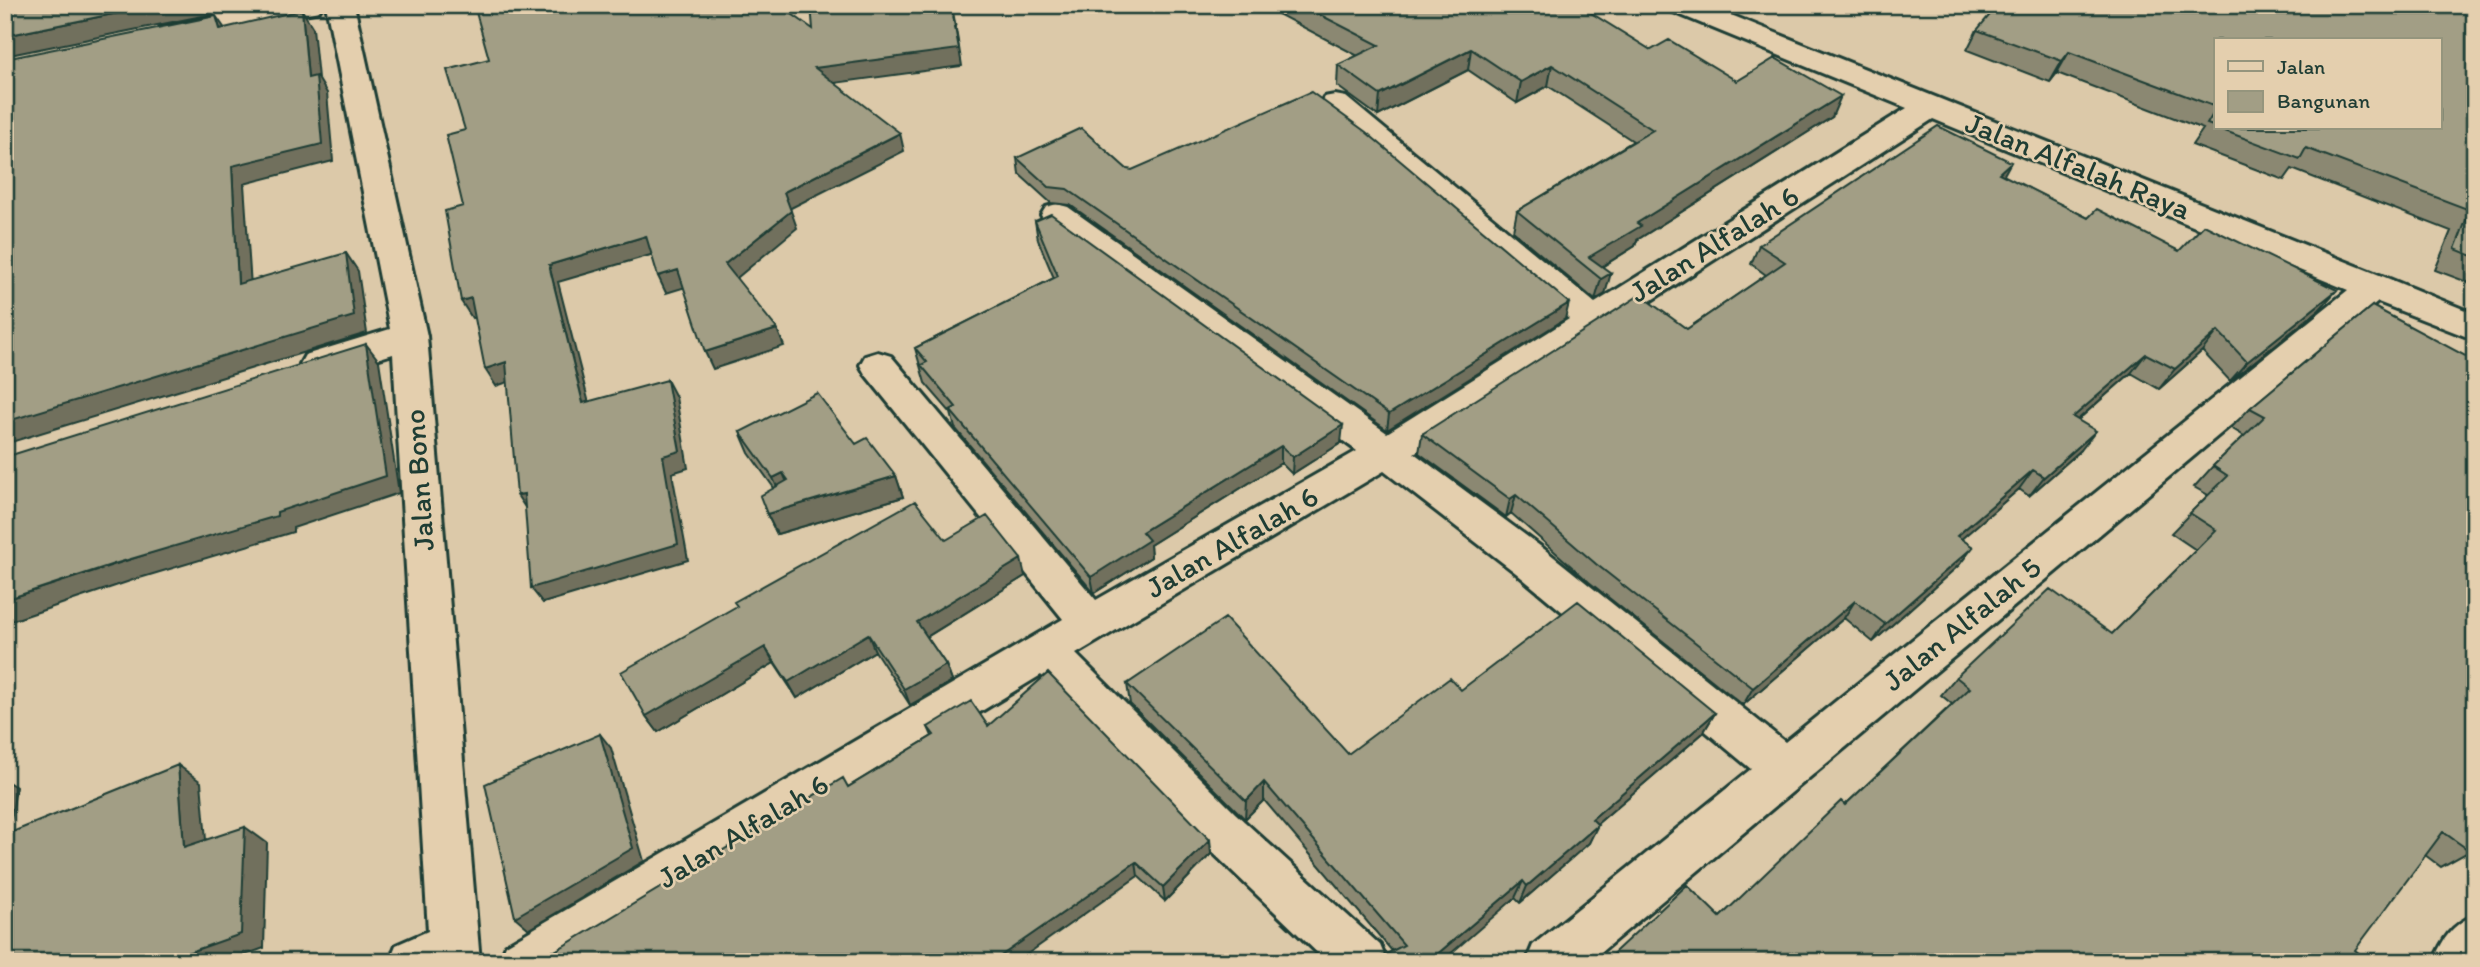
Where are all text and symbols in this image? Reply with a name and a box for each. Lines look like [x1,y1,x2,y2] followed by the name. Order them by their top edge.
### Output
[2214,38,2442,130] legend
[2277,54,2325,79] text: Jalan
[2277,88,2370,113] text: Bangunan
[1960,104,2197,228] street label: Jalan Alfalah Raya
[1622,177,1805,310] street label: Jalan Alfalah 6
[395,408,442,552] street label: Jalan Bono
[1139,477,1325,606] street label: Jalan Alfalah 6
[1875,549,2048,699] street label: Jalan Alfalah 5
[651,765,835,896] street label: Jalan Alfalah 6

